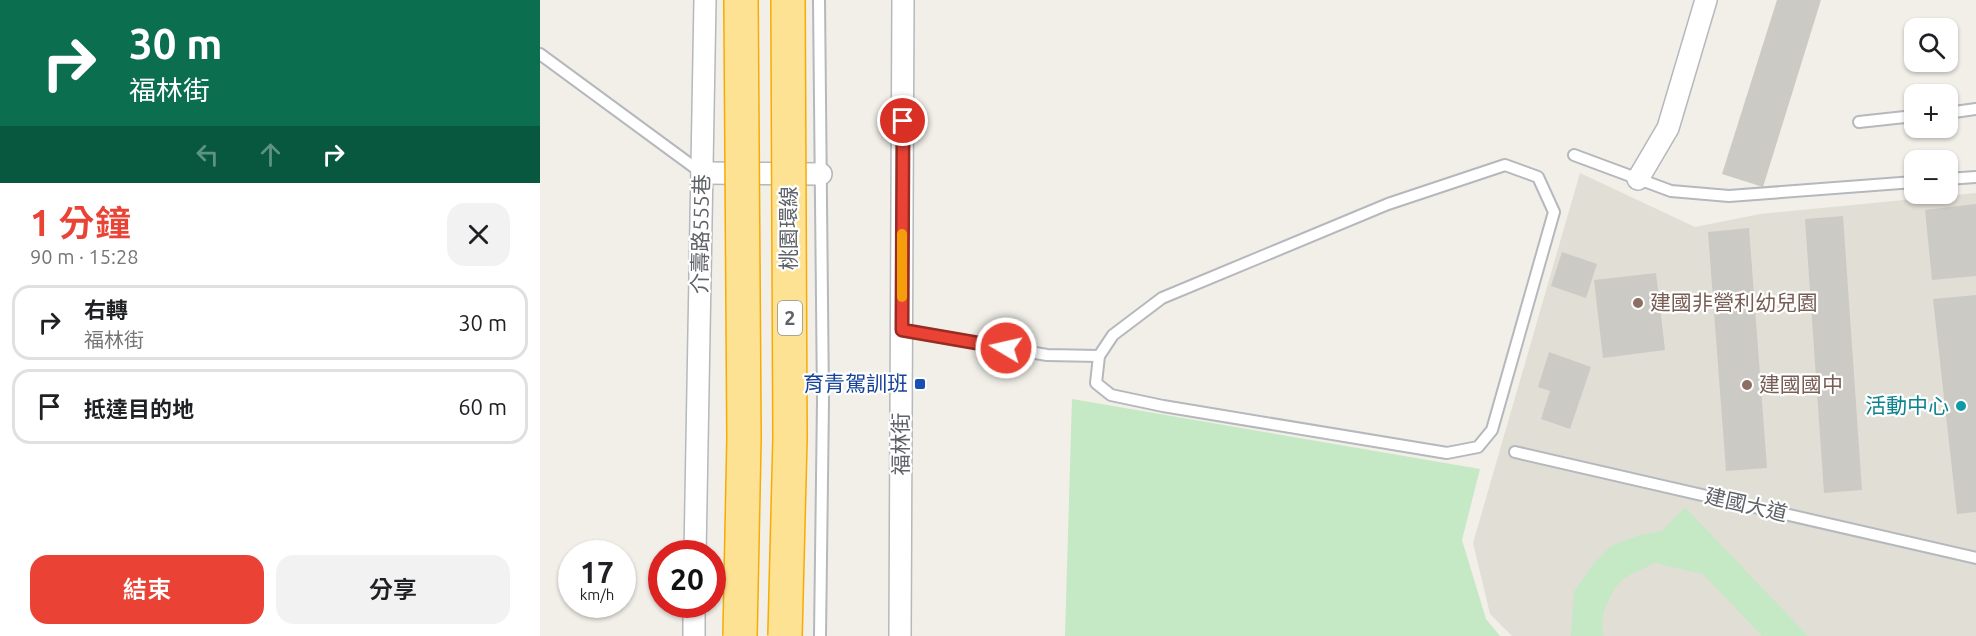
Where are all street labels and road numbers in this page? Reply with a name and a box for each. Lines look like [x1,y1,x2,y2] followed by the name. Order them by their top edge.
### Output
[687,174,713,294] street label: 介壽路555巷
[776,186,800,270] street label: 桃園環線
[778,301,802,335] road number: 2
[888,413,912,476] street label: 福林街
[1703,483,1790,525] street label: 建國大道

